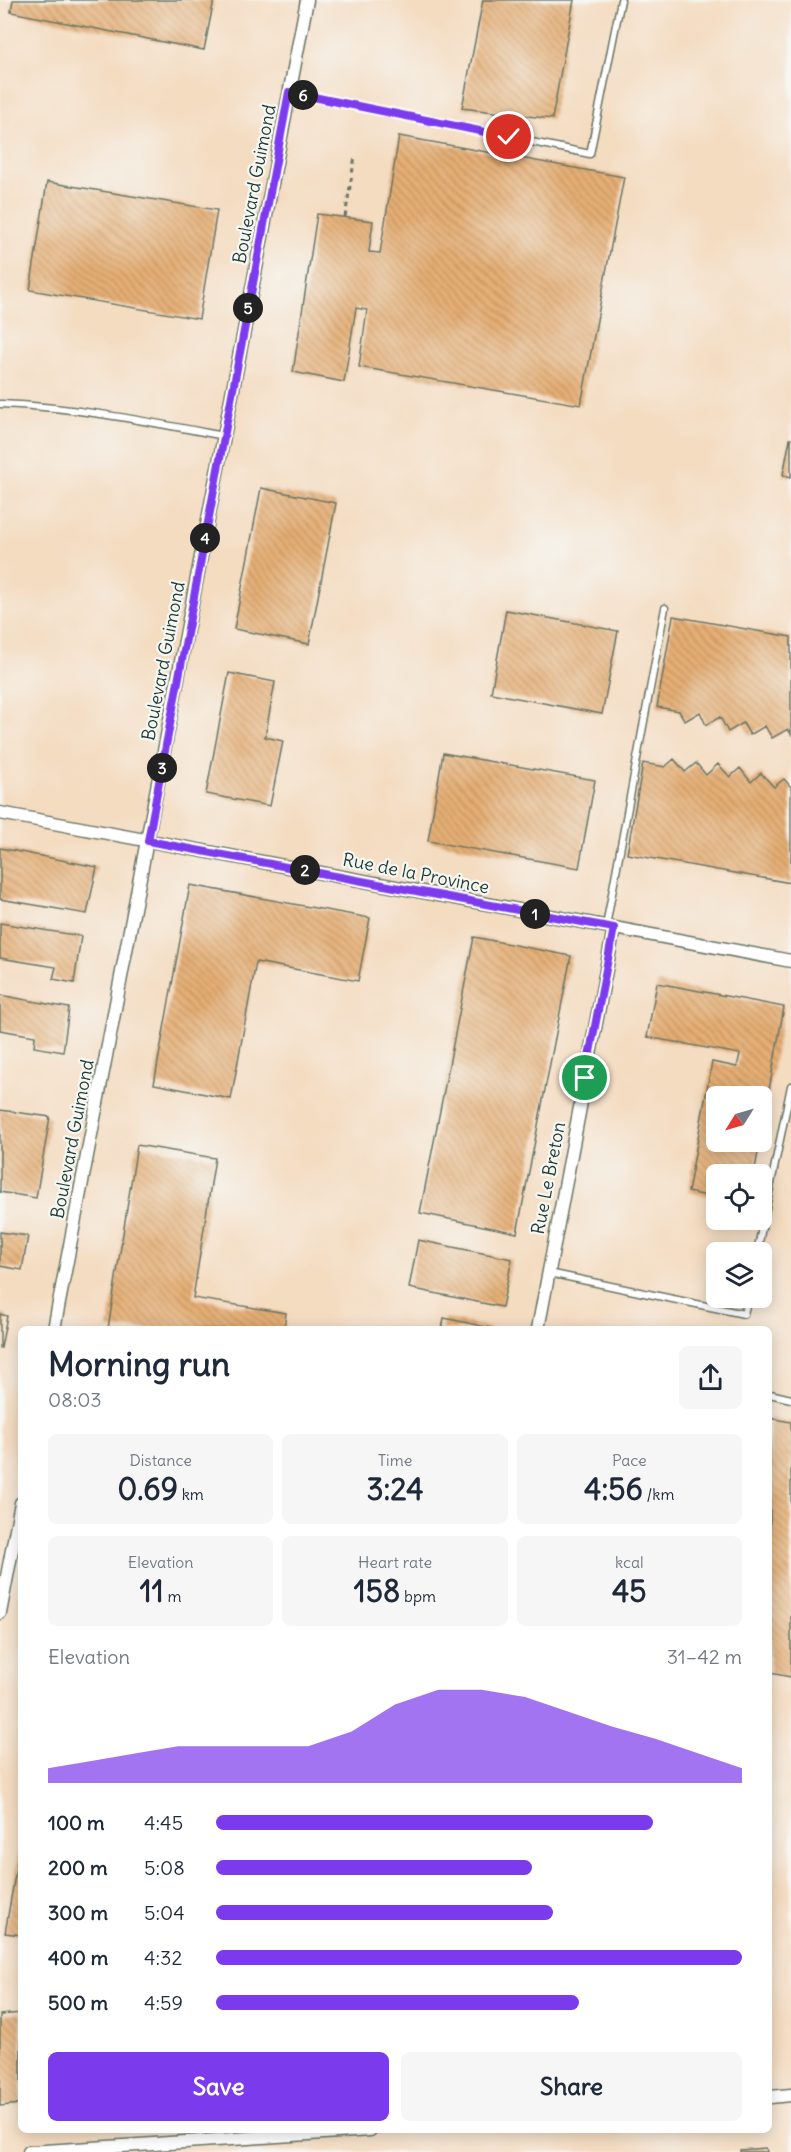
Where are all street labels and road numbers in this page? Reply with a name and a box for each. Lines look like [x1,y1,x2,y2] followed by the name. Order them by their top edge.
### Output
[227,102,281,265] street label: Boulevard Guimond
[136,579,190,742] street label: Boulevard Guimond
[341,848,491,898] street label: Rue de la Province
[45,1057,99,1220] street label: Boulevard Guimond
[526,1120,570,1236] street label: Rue Le Breton

